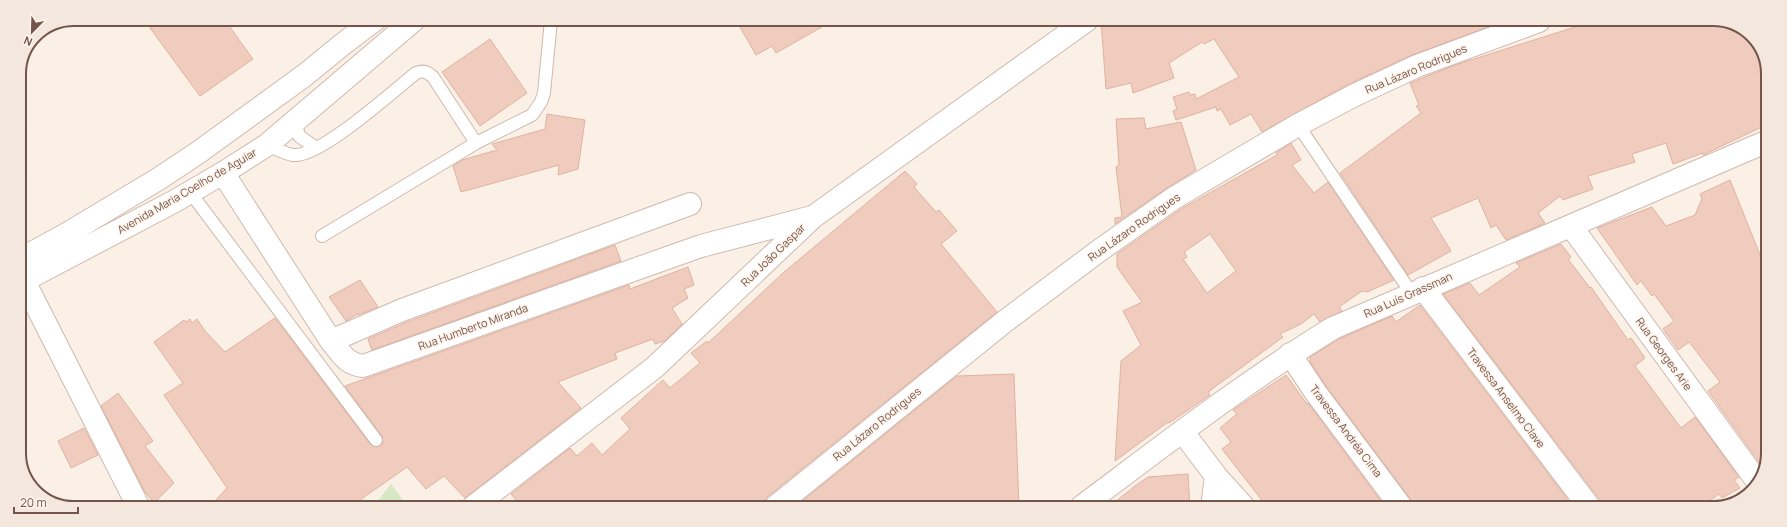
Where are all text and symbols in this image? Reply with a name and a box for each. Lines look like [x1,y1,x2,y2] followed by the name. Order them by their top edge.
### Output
[12,12,52,52] north arrow
[21,33,34,50] text: N
[1363,40,1469,97] street label: Rua Lázaro Rodrigues
[114,144,259,237] street label: Avenida Maria Coelho de Aguiar
[1085,189,1183,264] street label: Rua Lázaro Rodrigues
[737,220,808,289] street label: Rua João Gaspar
[1361,268,1455,321] street label: Rua Luís Grassman
[416,300,530,353] street label: Rua Humberto Miranda
[1633,314,1696,394] street label: Rua Georges Arie
[1464,345,1549,451] street label: Travessa Anselmo Clave
[1307,382,1386,480] street label: Travessa Andréa Cima
[829,383,924,464] street label: Rua Lázaro Rodrigues
[14,489,78,515] scale bar
[20,494,47,511] text: 20 m

